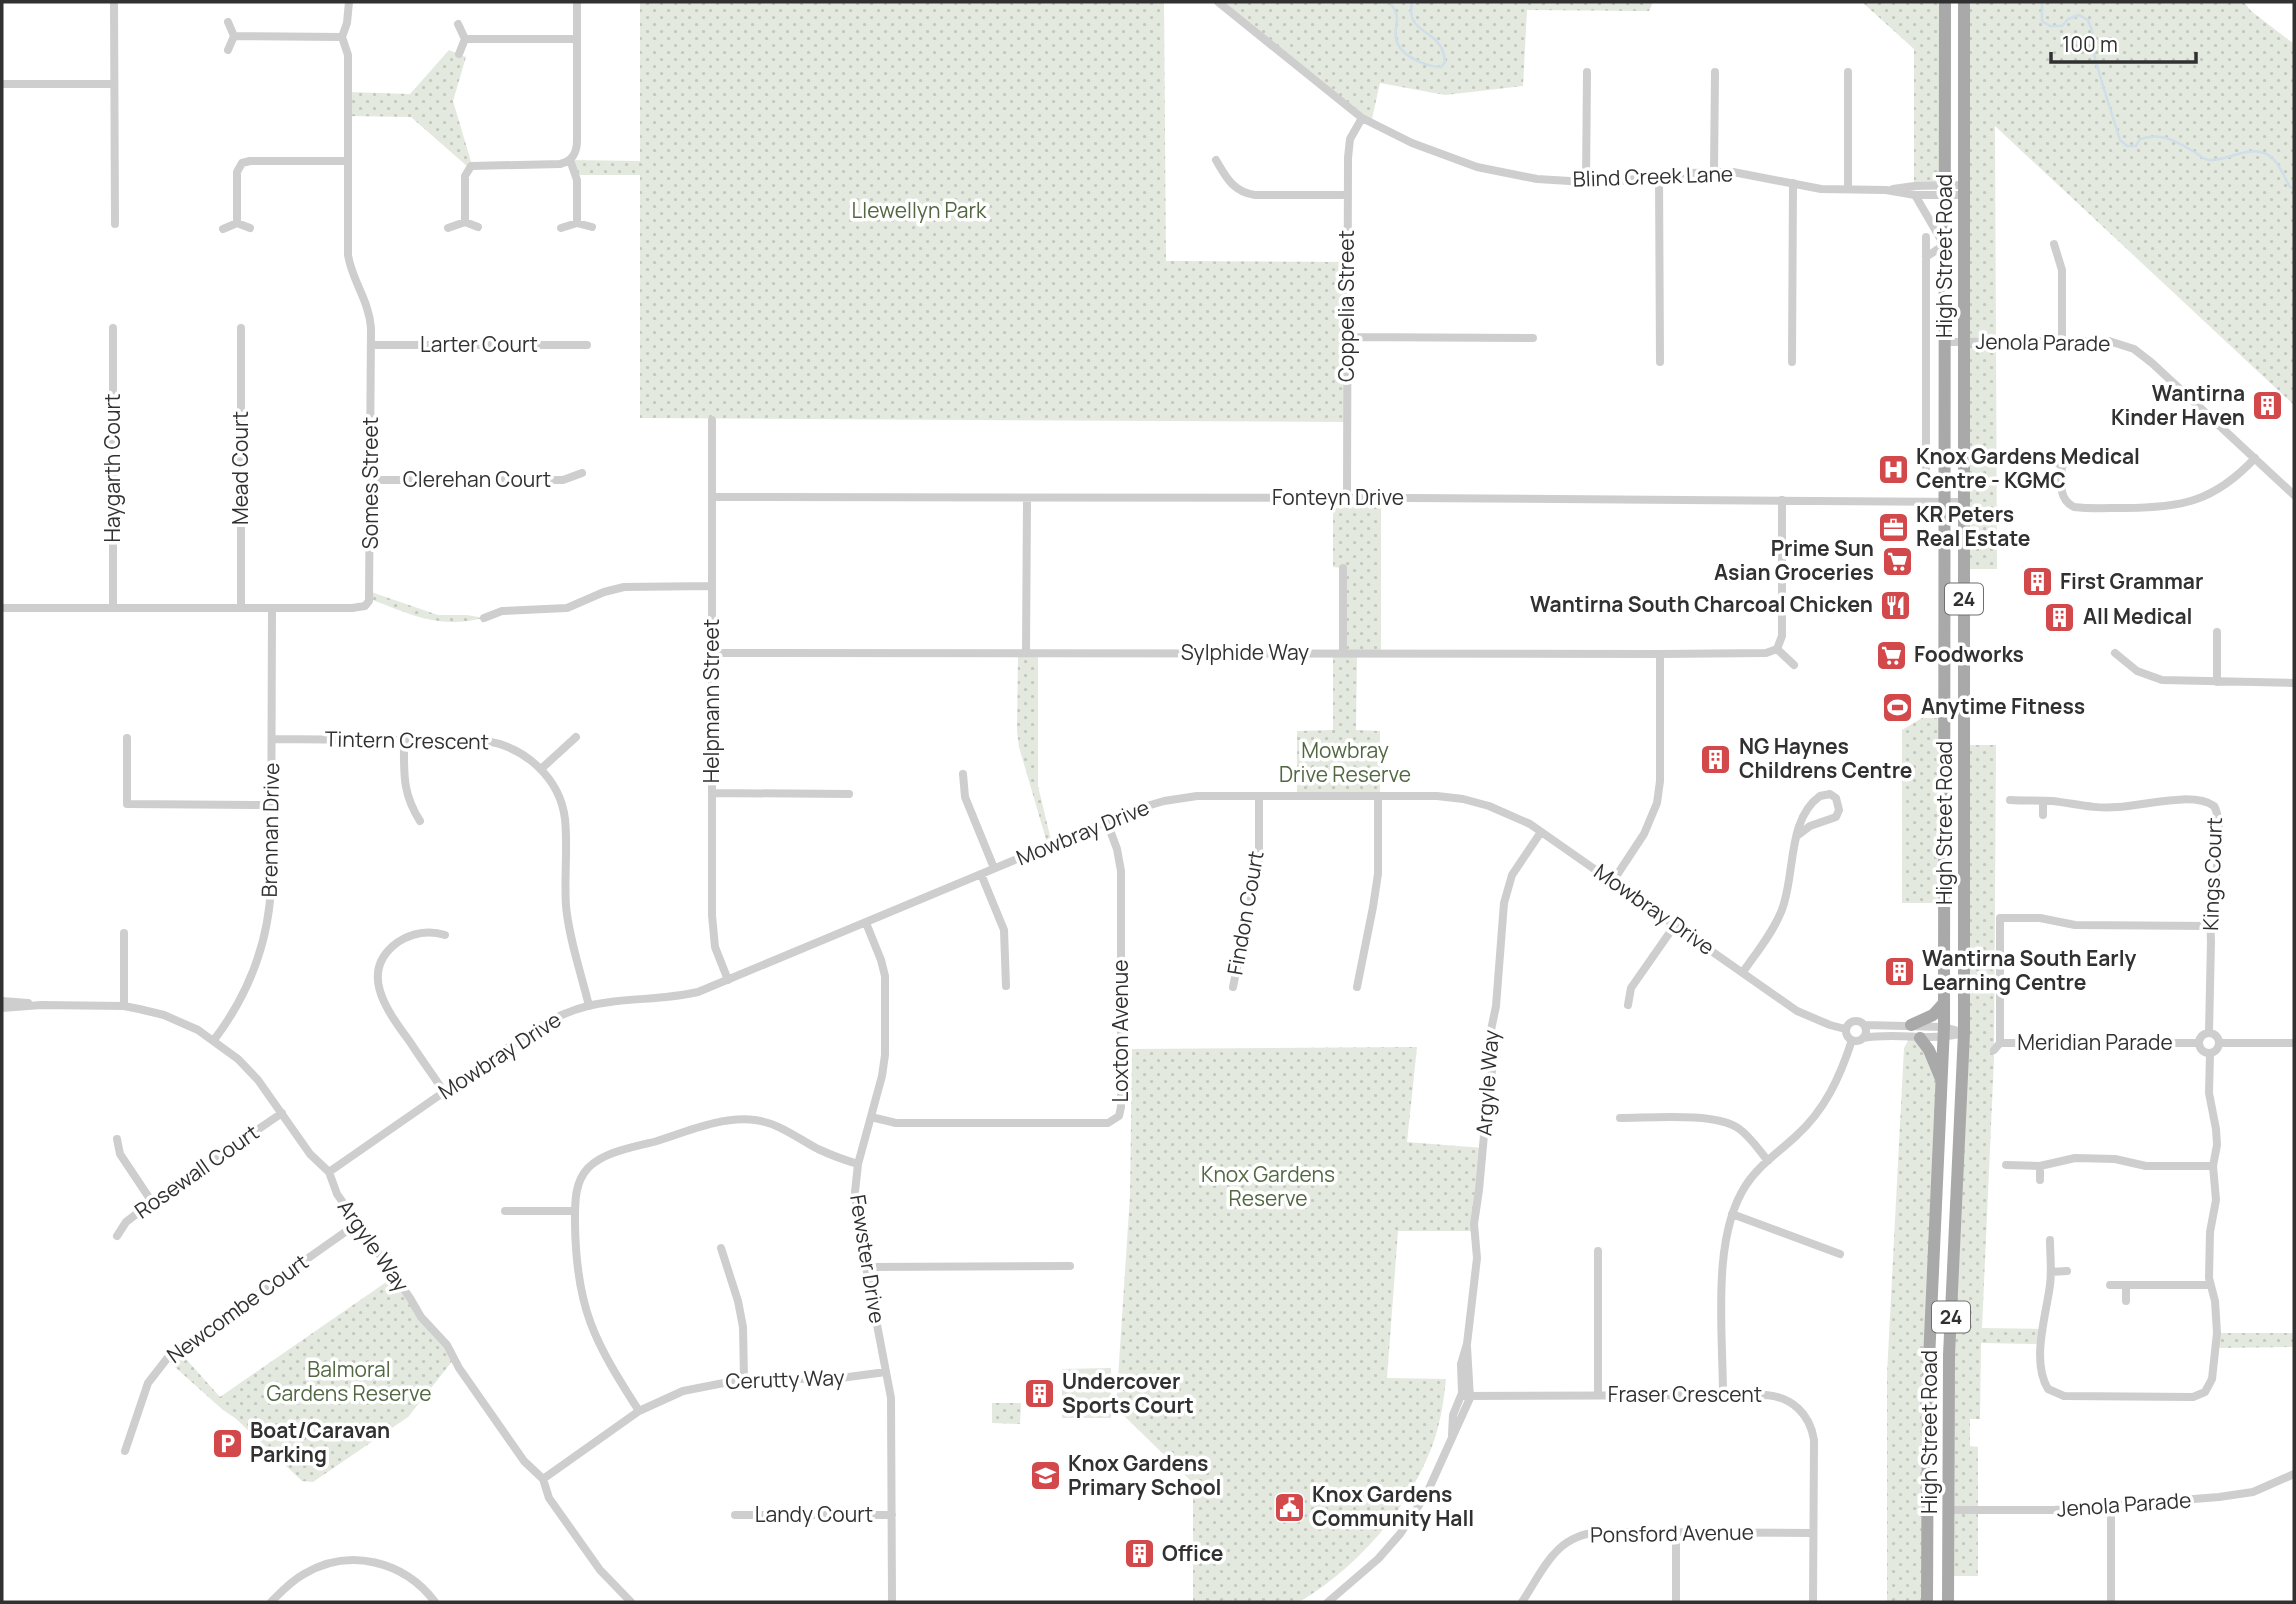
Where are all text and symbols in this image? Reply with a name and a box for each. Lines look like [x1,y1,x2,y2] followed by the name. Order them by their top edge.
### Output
[2051,21,2196,65] scale bar
[2062,30,2118,58] text: 100 m
[1572,159,1734,193] street label: Blind Creek Lane
[1930,174,1958,338] street label: High Street Road
[852,196,987,224] park label: Llewellyn Park
[1332,230,1360,382] street label: Coppelia Street
[1975,327,2111,357] street label: Jenola Parade
[420,330,538,358] street label: Larter Court
[2111,379,2245,431] place label: Wantirna Kinder Haven
[2251,389,2285,423] building icon: Wantirna Kinder Haven
[98,394,126,542] street label: Haygarth Court
[226,411,254,525] street label: Mead Court
[356,417,384,549] street label: Somes Street
[1916,442,2140,494] place label: Knox Gardens Medical Centre - KGMC
[1876,452,1910,486] hospital icon: Knox Gardens Medical Centre - KGMC
[403,465,551,493] street label: Clerehan Court
[1272,483,1404,511] street label: Fonteyn Drive
[1916,500,2030,552] place label: KR Peters Real Estate
[1876,510,1910,544] office icon: KR Peters Real Estate
[1714,534,1874,586] place label: Prime Sun Asian Groceries
[1880,544,1914,578] supermarket icon: Prime Sun Asian Groceries
[2020,565,2054,599] building icon: First Grammar
[2060,567,2203,595] place label: First Grammar
[1945,584,1983,614] road number: 24
[1879,588,1913,622] restaurant icon: Wantirna South Charcoal Chicken
[1530,590,1873,618] place label: Wantirna South Charcoal Chicken
[2043,600,2077,634] building icon: All Medical
[2083,602,2192,630] place label: All Medical
[697,619,725,783] street label: Helpmann Street
[1181,638,1309,666] street label: Sylphide Way
[1874,638,1908,672] supermarket icon: Foodworks
[1914,640,2024,668] place label: Foodworks
[1881,690,1915,724] sports icon: Anytime Fitness
[1921,692,2085,720] place label: Anytime Fitness
[325,725,489,755] street label: Tintern Crescent
[1739,732,1912,784] place label: NG Haynes Childrens Centre
[1279,736,1411,788] park label: Mowbray Drive Reserve
[1930,741,1958,905] street label: High Street Road
[1699,742,1733,776] building icon: NG Haynes Childrens Centre
[255,762,285,898] street label: Brennan Drive
[1012,793,1153,871] street label: Mowbray Drive
[2196,817,2228,931] street label: Kings Court
[1220,849,1270,977] street label: Findon Court
[1589,857,1720,961] street label: Mowbray Drive
[1922,944,2137,996] place label: Wantirna South Early Learning Centre
[1882,954,1916,988] building icon: Wantirna South Early Learning Centre
[1106,960,1134,1102] street label: Loxton Avenue
[433,1005,566,1105] street label: Mowbray Drive
[2017,1028,2173,1056] street label: Meridian Parade
[1469,1029,1505,1137] street label: Argyle Way
[129,1118,264,1224] street label: Rosewall Court
[1201,1160,1335,1212] park label: Knox Gardens Reserve
[844,1192,892,1325] street label: Fewster Drive
[332,1194,416,1297] street label: Argyle Way
[161,1247,314,1369] street label: Newcombe Court
[1932,1302,1970,1332] road number: 24
[1915,1350,1943,1514] street label: High Street Road
[267,1355,431,1407] park label: Balmoral Gardens Reserve
[725,1363,845,1395] street label: Cerutty Way
[1062,1367,1194,1419] place label: Undercover Sports Court
[1022,1377,1056,1411] building icon: Undercover Sports Court
[1608,1380,1762,1408] street label: Fraser Crescent
[250,1416,390,1468] place label: Boat/Caravan Parking
[210,1426,244,1460] parking icon: Boat/Caravan Parking
[1068,1449,1222,1501] place label: Knox Gardens Primary School
[1028,1459,1062,1493] school or university icon: Knox Gardens Primary School
[1312,1480,1474,1532] place label: Knox Gardens Community Hall
[2056,1485,2192,1523] street label: Jenola Parade
[1272,1490,1306,1524] public building icon: Knox Gardens Community Hall
[755,1500,873,1528] street label: Landy Court
[1590,1518,1754,1548] street label: Ponsford Avenue
[1122,1537,1156,1571] building icon: Office
[1162,1539,1223,1567] place label: Office

